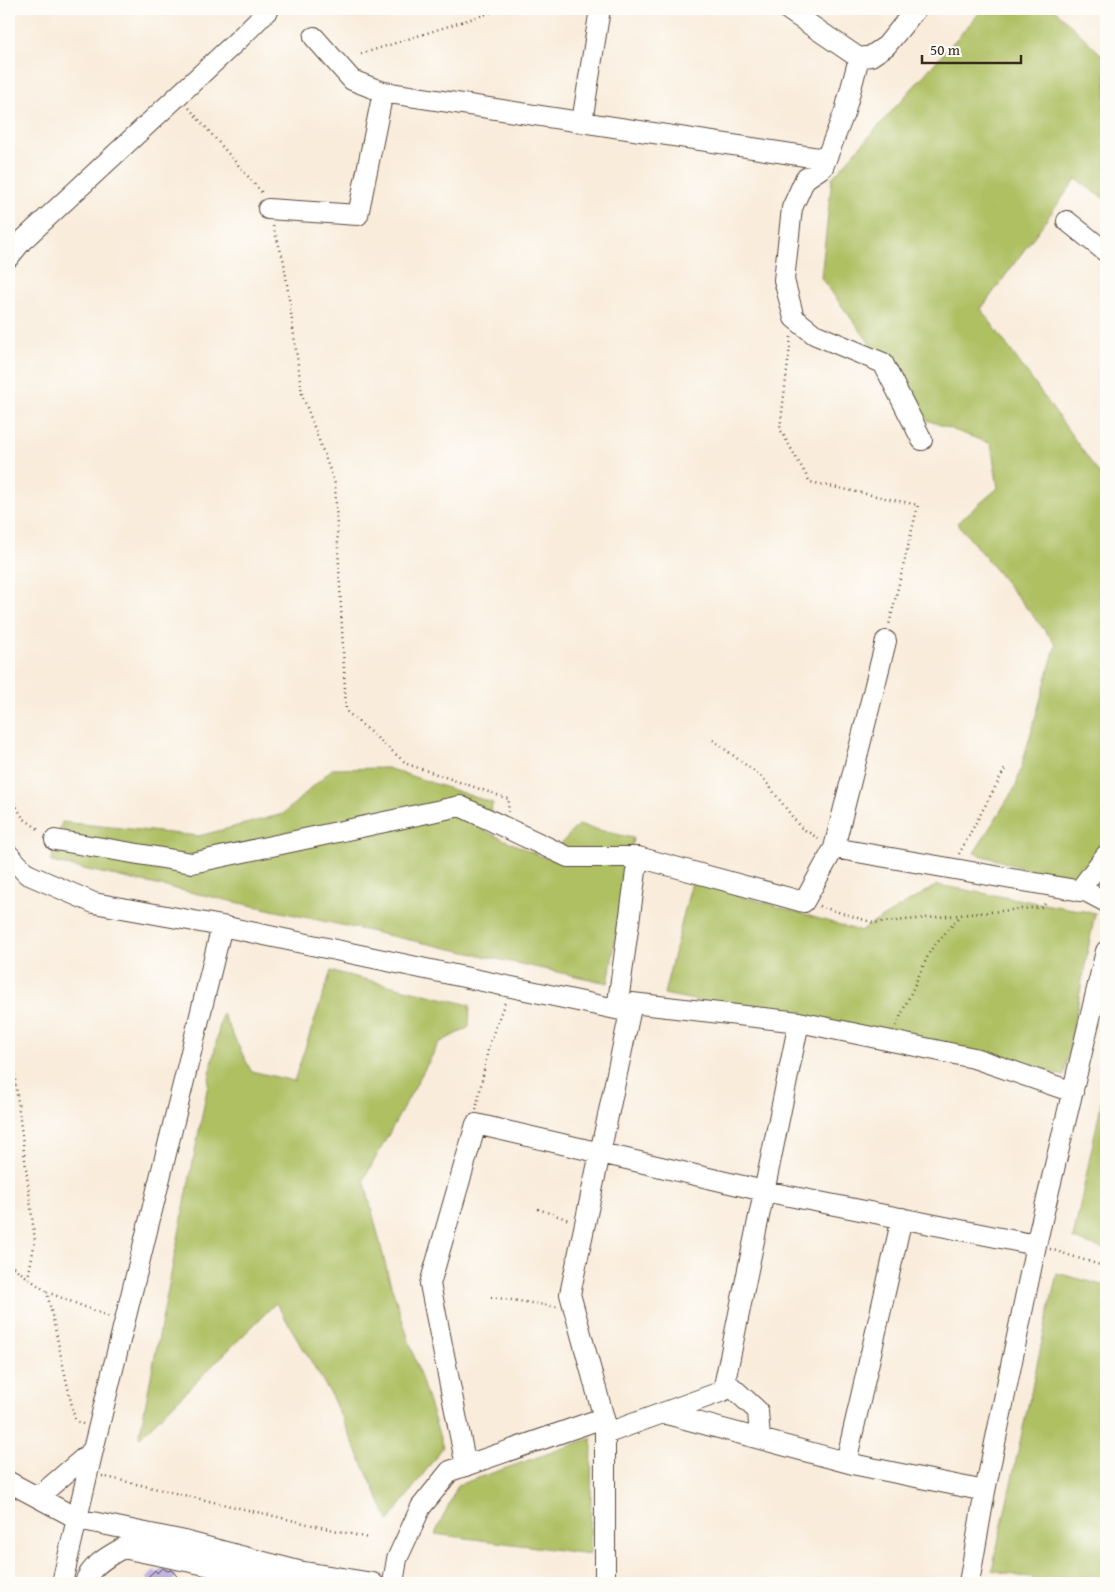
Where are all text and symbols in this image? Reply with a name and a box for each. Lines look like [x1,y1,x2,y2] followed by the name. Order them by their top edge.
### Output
[922,32,1021,64] scale bar
[930,39,961,60] text: 50 m

